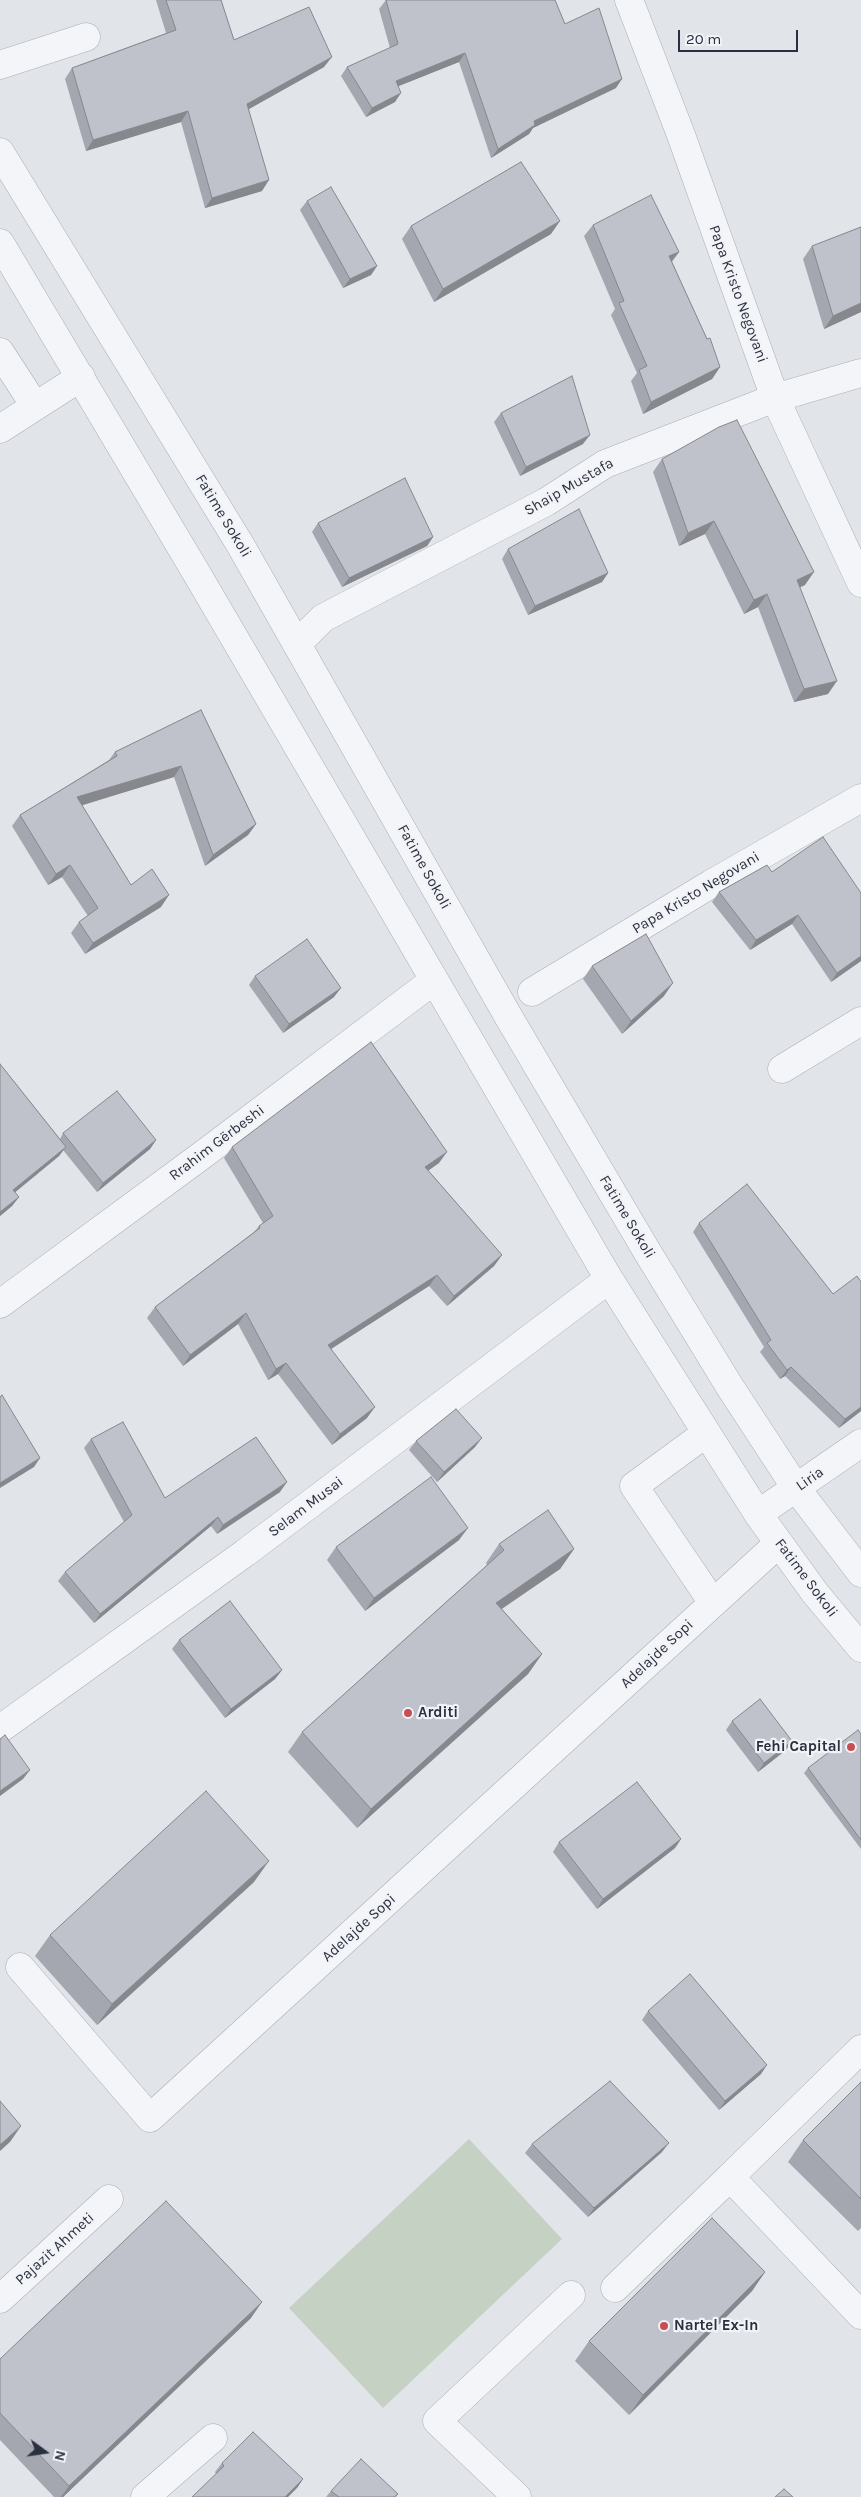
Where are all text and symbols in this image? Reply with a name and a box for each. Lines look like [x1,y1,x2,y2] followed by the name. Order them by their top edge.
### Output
[681,20,801,52] scale bar
[686,30,721,48] text: 20 m
[705,223,771,365] street label: Papa Kristo Negovani
[521,454,617,520] street label: Shaip Mustafa
[191,471,255,561] street label: Fatime Sokoli
[393,822,455,912] street label: Fatime Sokoli
[629,848,763,938] street label: Papa Kristo Negovani
[166,1101,268,1185] street label: Rrahim Gërbeshi
[595,1172,659,1262] street label: Fatime Sokoli
[793,1463,827,1495] street label: Liria
[265,1473,347,1541] street label: Selam Musai
[771,1535,841,1621] street label: Fatime Sokoli
[617,1616,697,1692] street label: Adelajde Sopi
[418,1704,458,1722] place label: Arditi
[402,1707,414,1719] marker: Arditi
[756,1738,841,1756] place label: Fehi Capital
[845,1741,857,1753] marker: Fehi Capital
[318,1890,400,1966] street label: Adelajde Sopi
[12,2209,98,2289] street label: Pajazit Ahmeti
[674,2317,758,2335] place label: Nartel Ex-In
[658,2320,670,2332] marker: Nartel Ex-In
[20,2427,70,2477] north arrow
[51,2449,70,2463] text: N

